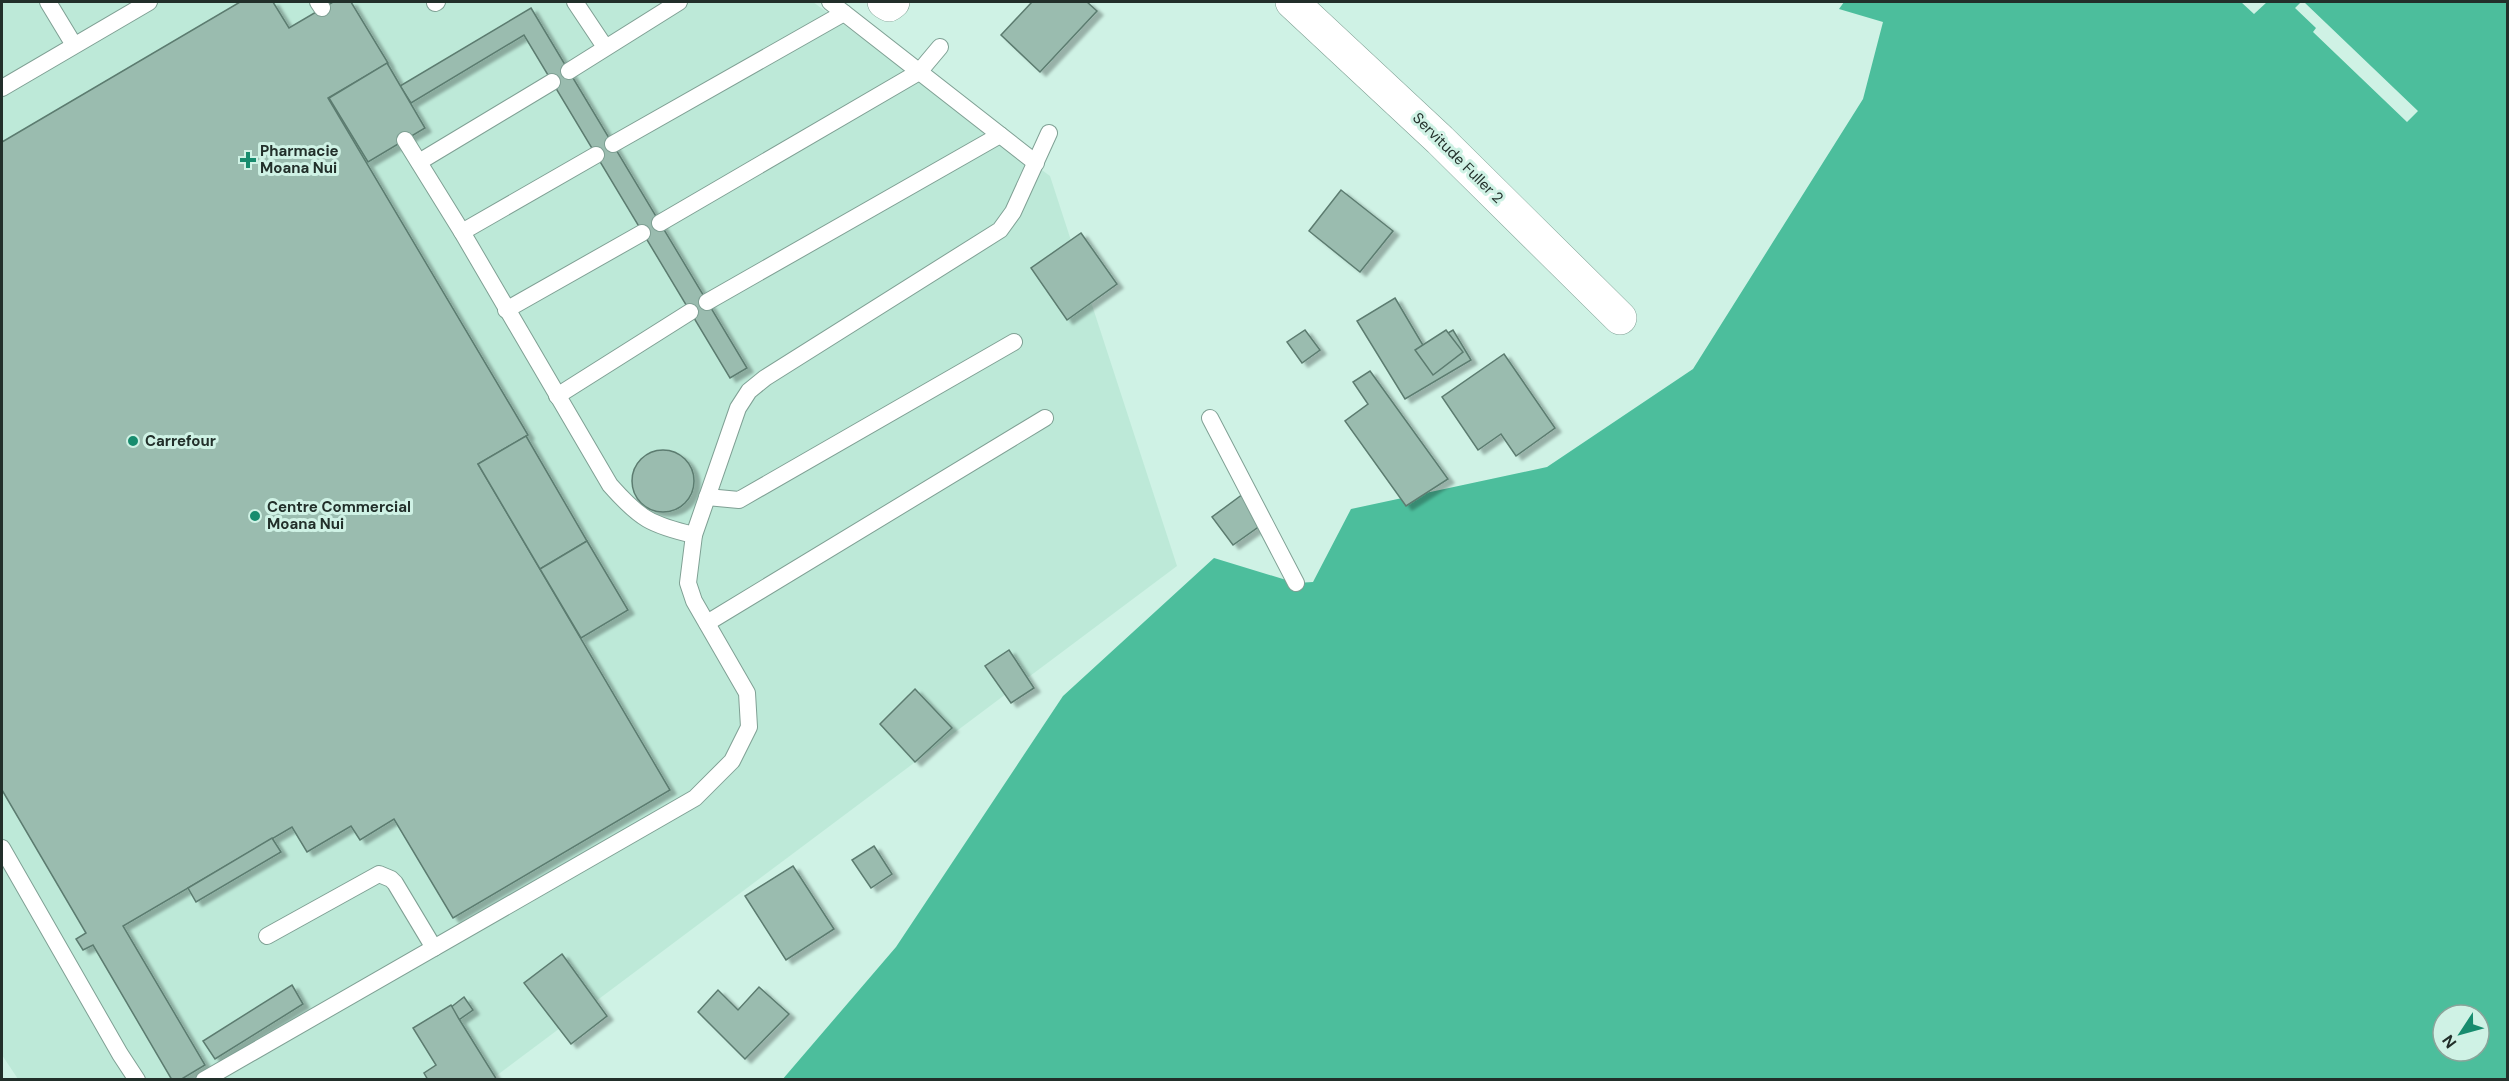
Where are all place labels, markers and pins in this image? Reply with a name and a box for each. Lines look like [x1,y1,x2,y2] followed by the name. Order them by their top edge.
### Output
[260,141,339,178] place label: Pharmacie Moana Nui
[241,153,255,167] marker: Pharmacie Moana Nui
[145,431,216,451] place label: Carrefour
[126,434,140,448] marker: Carrefour
[267,497,411,534] place label: Centre Commercial Moana Nui
[248,509,262,523] marker: Centre Commercial Moana Nui

